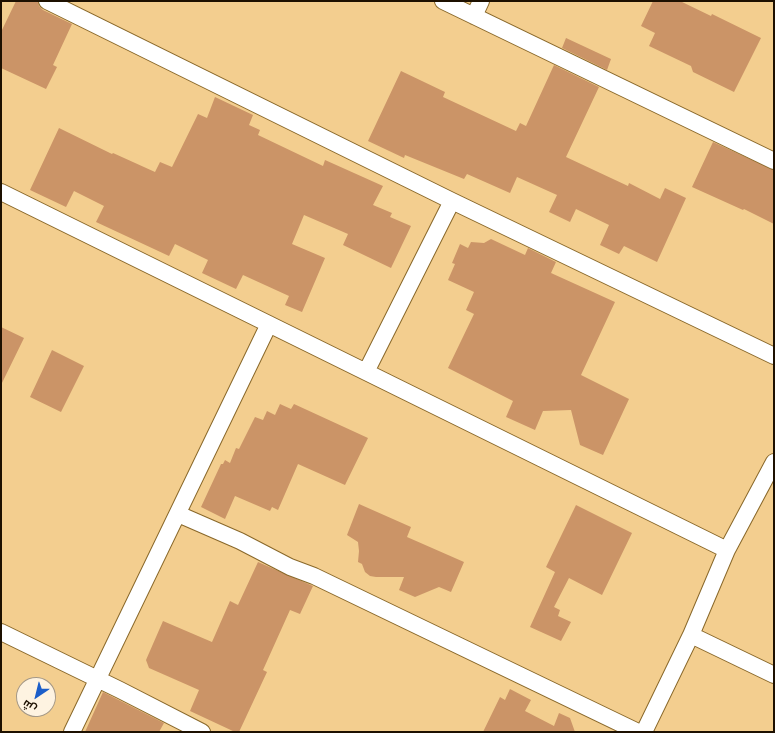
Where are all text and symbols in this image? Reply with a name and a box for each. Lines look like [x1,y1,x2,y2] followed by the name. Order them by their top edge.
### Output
[16,677,56,717] north arrow
[20,697,39,716] text: ش

